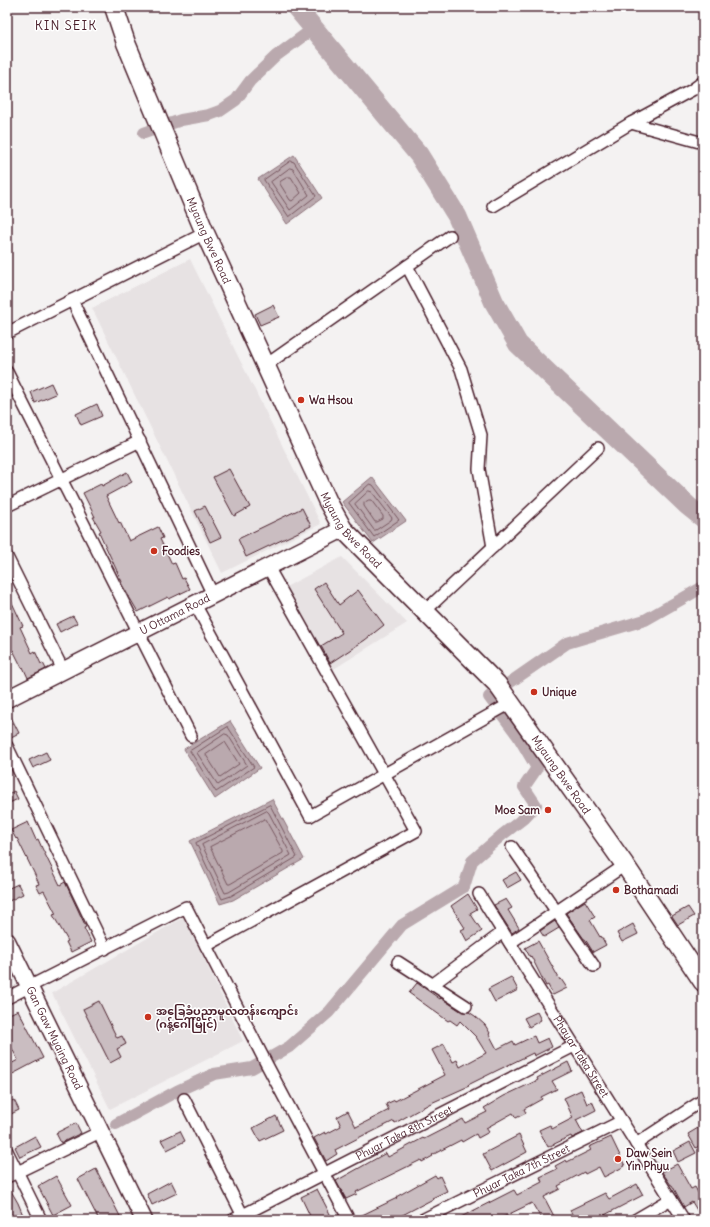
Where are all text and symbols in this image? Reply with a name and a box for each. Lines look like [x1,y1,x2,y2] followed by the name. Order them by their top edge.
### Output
[35,17,97,34] district label: KIN SEIK
[184,195,234,286] street label: Myaung Bwe Road
[309,393,354,407] place label: Wa Hsou
[296,395,306,405] marker: Wa Hsou
[317,490,385,571] street label: Myaung Bwe Road
[162,544,200,558] place label: Foodies
[149,546,159,556] marker: Foodies
[137,590,213,638] street label: U Ottama Road
[542,685,577,700] place label: Unique
[529,687,539,697] marker: Unique
[529,733,594,817] street label: Myaung Bwe Road
[494,803,540,817] place label: Moe Sam
[543,805,553,815] marker: Moe Sam
[624,883,678,897] place label: Bothamadi
[611,885,621,895] marker: Bothamadi
[23,984,86,1092] street label: Gan Gaw Myaing Road
[156,1004,298,1033] place label: အခြေခံပညာမူလတန်းကျောင်း (ဂန့်ဂေါ်မြိုင်)
[143,1012,153,1022] marker: အခြေခံပညာမူလတန်းကျောင်း (ဂန့်ဂေါ်မြိုင်)
[550,1013,612,1100] street label: Phayar Taka Street
[353,1102,455,1163] street label: Phyar Taka 8th Street
[471,1141,572,1201] street label: Phyar Taka 7th Street
[625,1146,673,1174] place label: Daw Sein Yin Phyu
[613,1154,623,1164] marker: Daw Sein Yin Phyu

